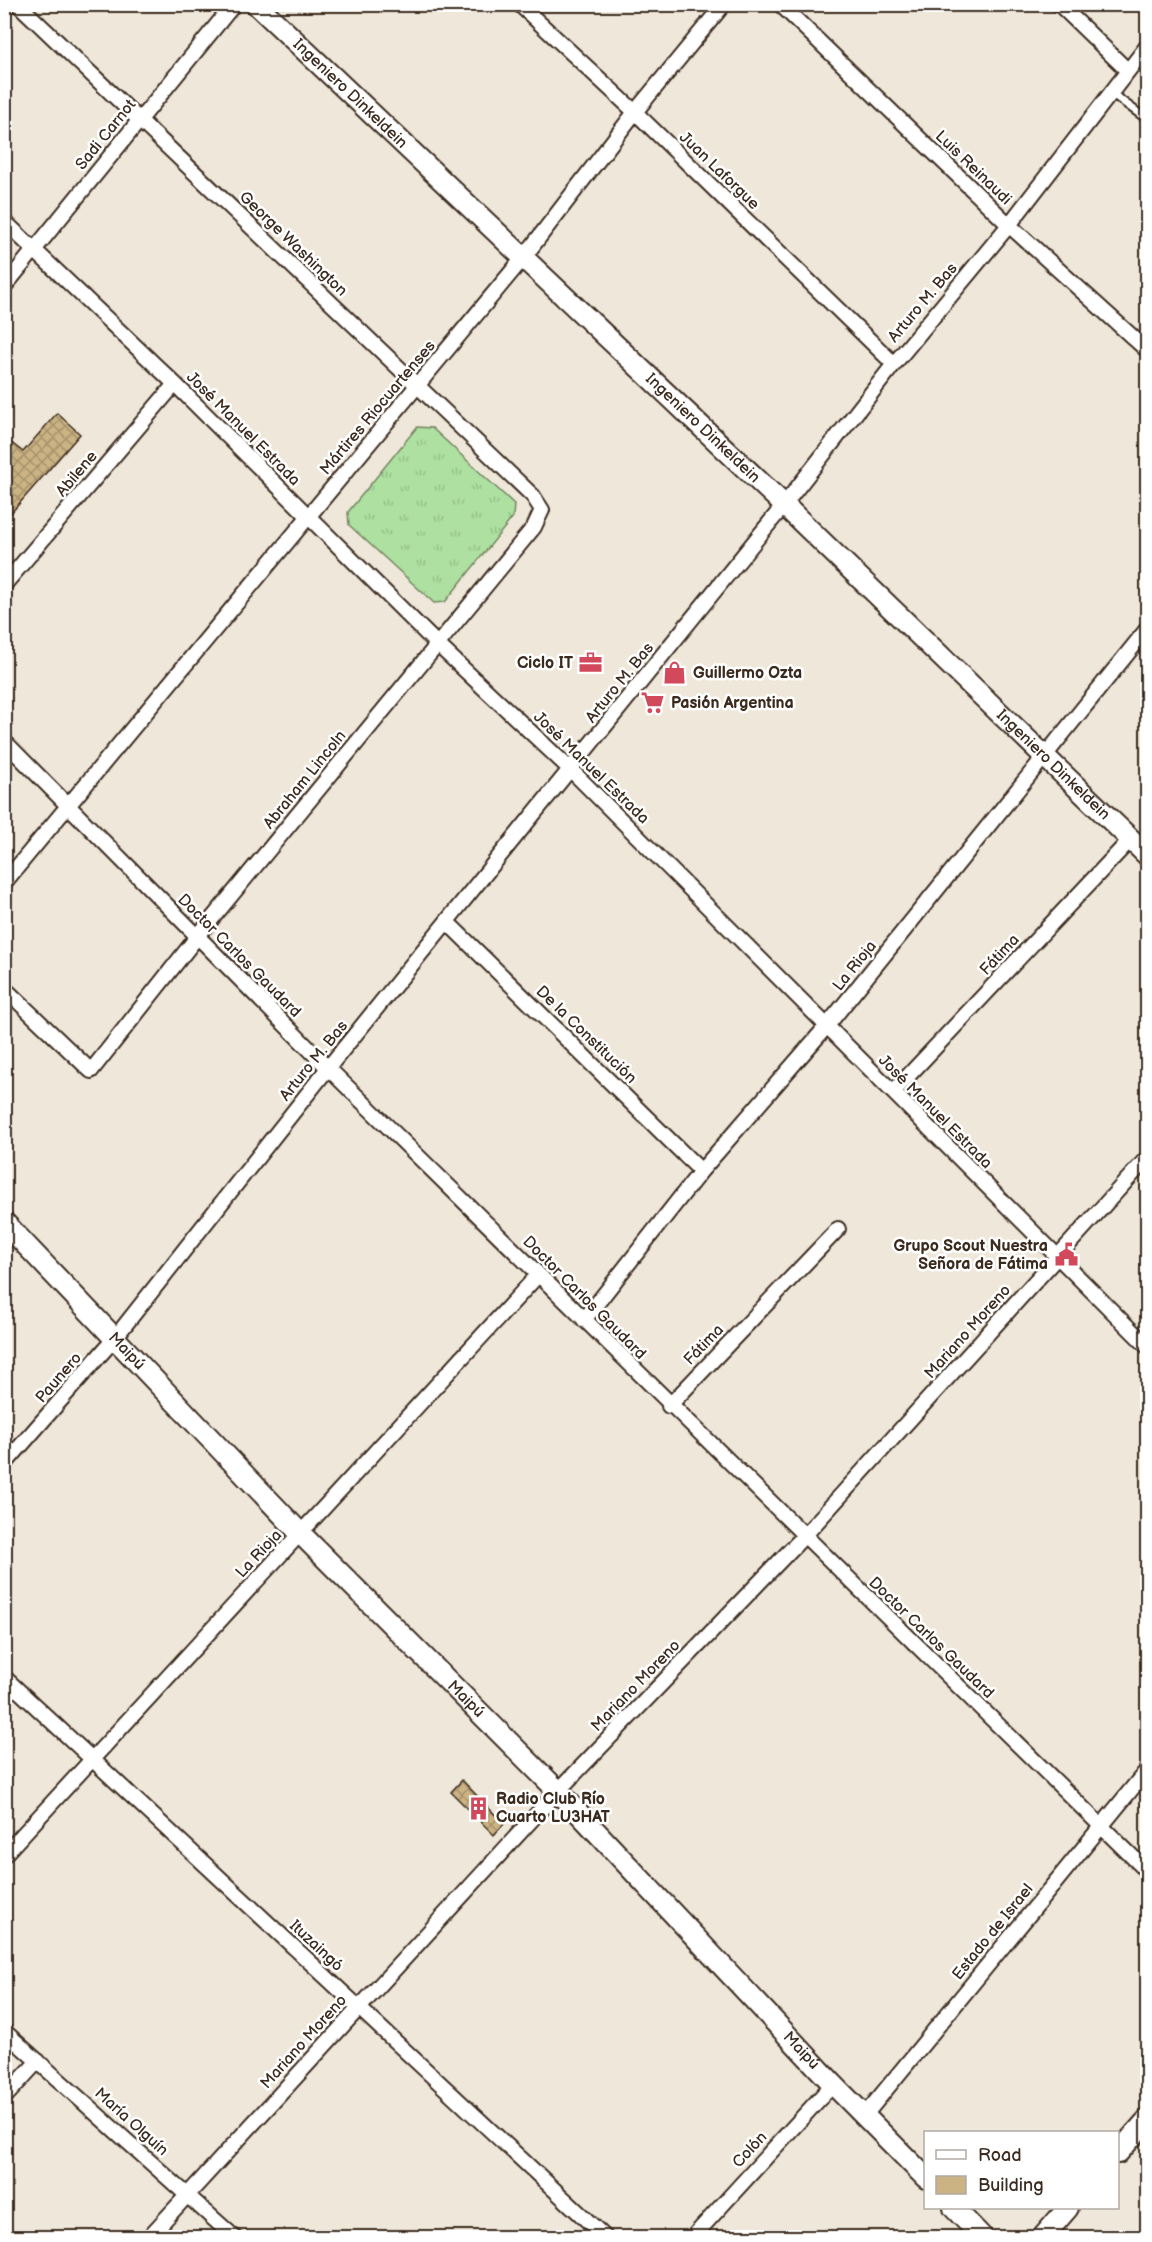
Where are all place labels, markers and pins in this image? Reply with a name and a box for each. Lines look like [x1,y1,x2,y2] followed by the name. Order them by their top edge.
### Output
[578,650,604,676] office icon: Ciclo IT
[517,654,574,673] place label: Ciclo IT
[662,660,688,686] shop icon: Guillermo Ozta
[693,664,802,683] place label: Guillermo Ozta
[640,690,666,716] supermarket icon: Pasión Argentina
[671,694,794,713] place label: Pasión Argentina
[893,1237,1048,1274] place label: Grupo Scout Nuestra Señora de Fátima
[1053,1242,1079,1268] public building icon: Grupo Scout Nuestra Señora de Fátima
[496,1790,611,1827] place label: Radio Club Río Cuarto LU3HAT
[465,1795,491,1821] building icon: Radio Club Río Cuarto LU3HAT

